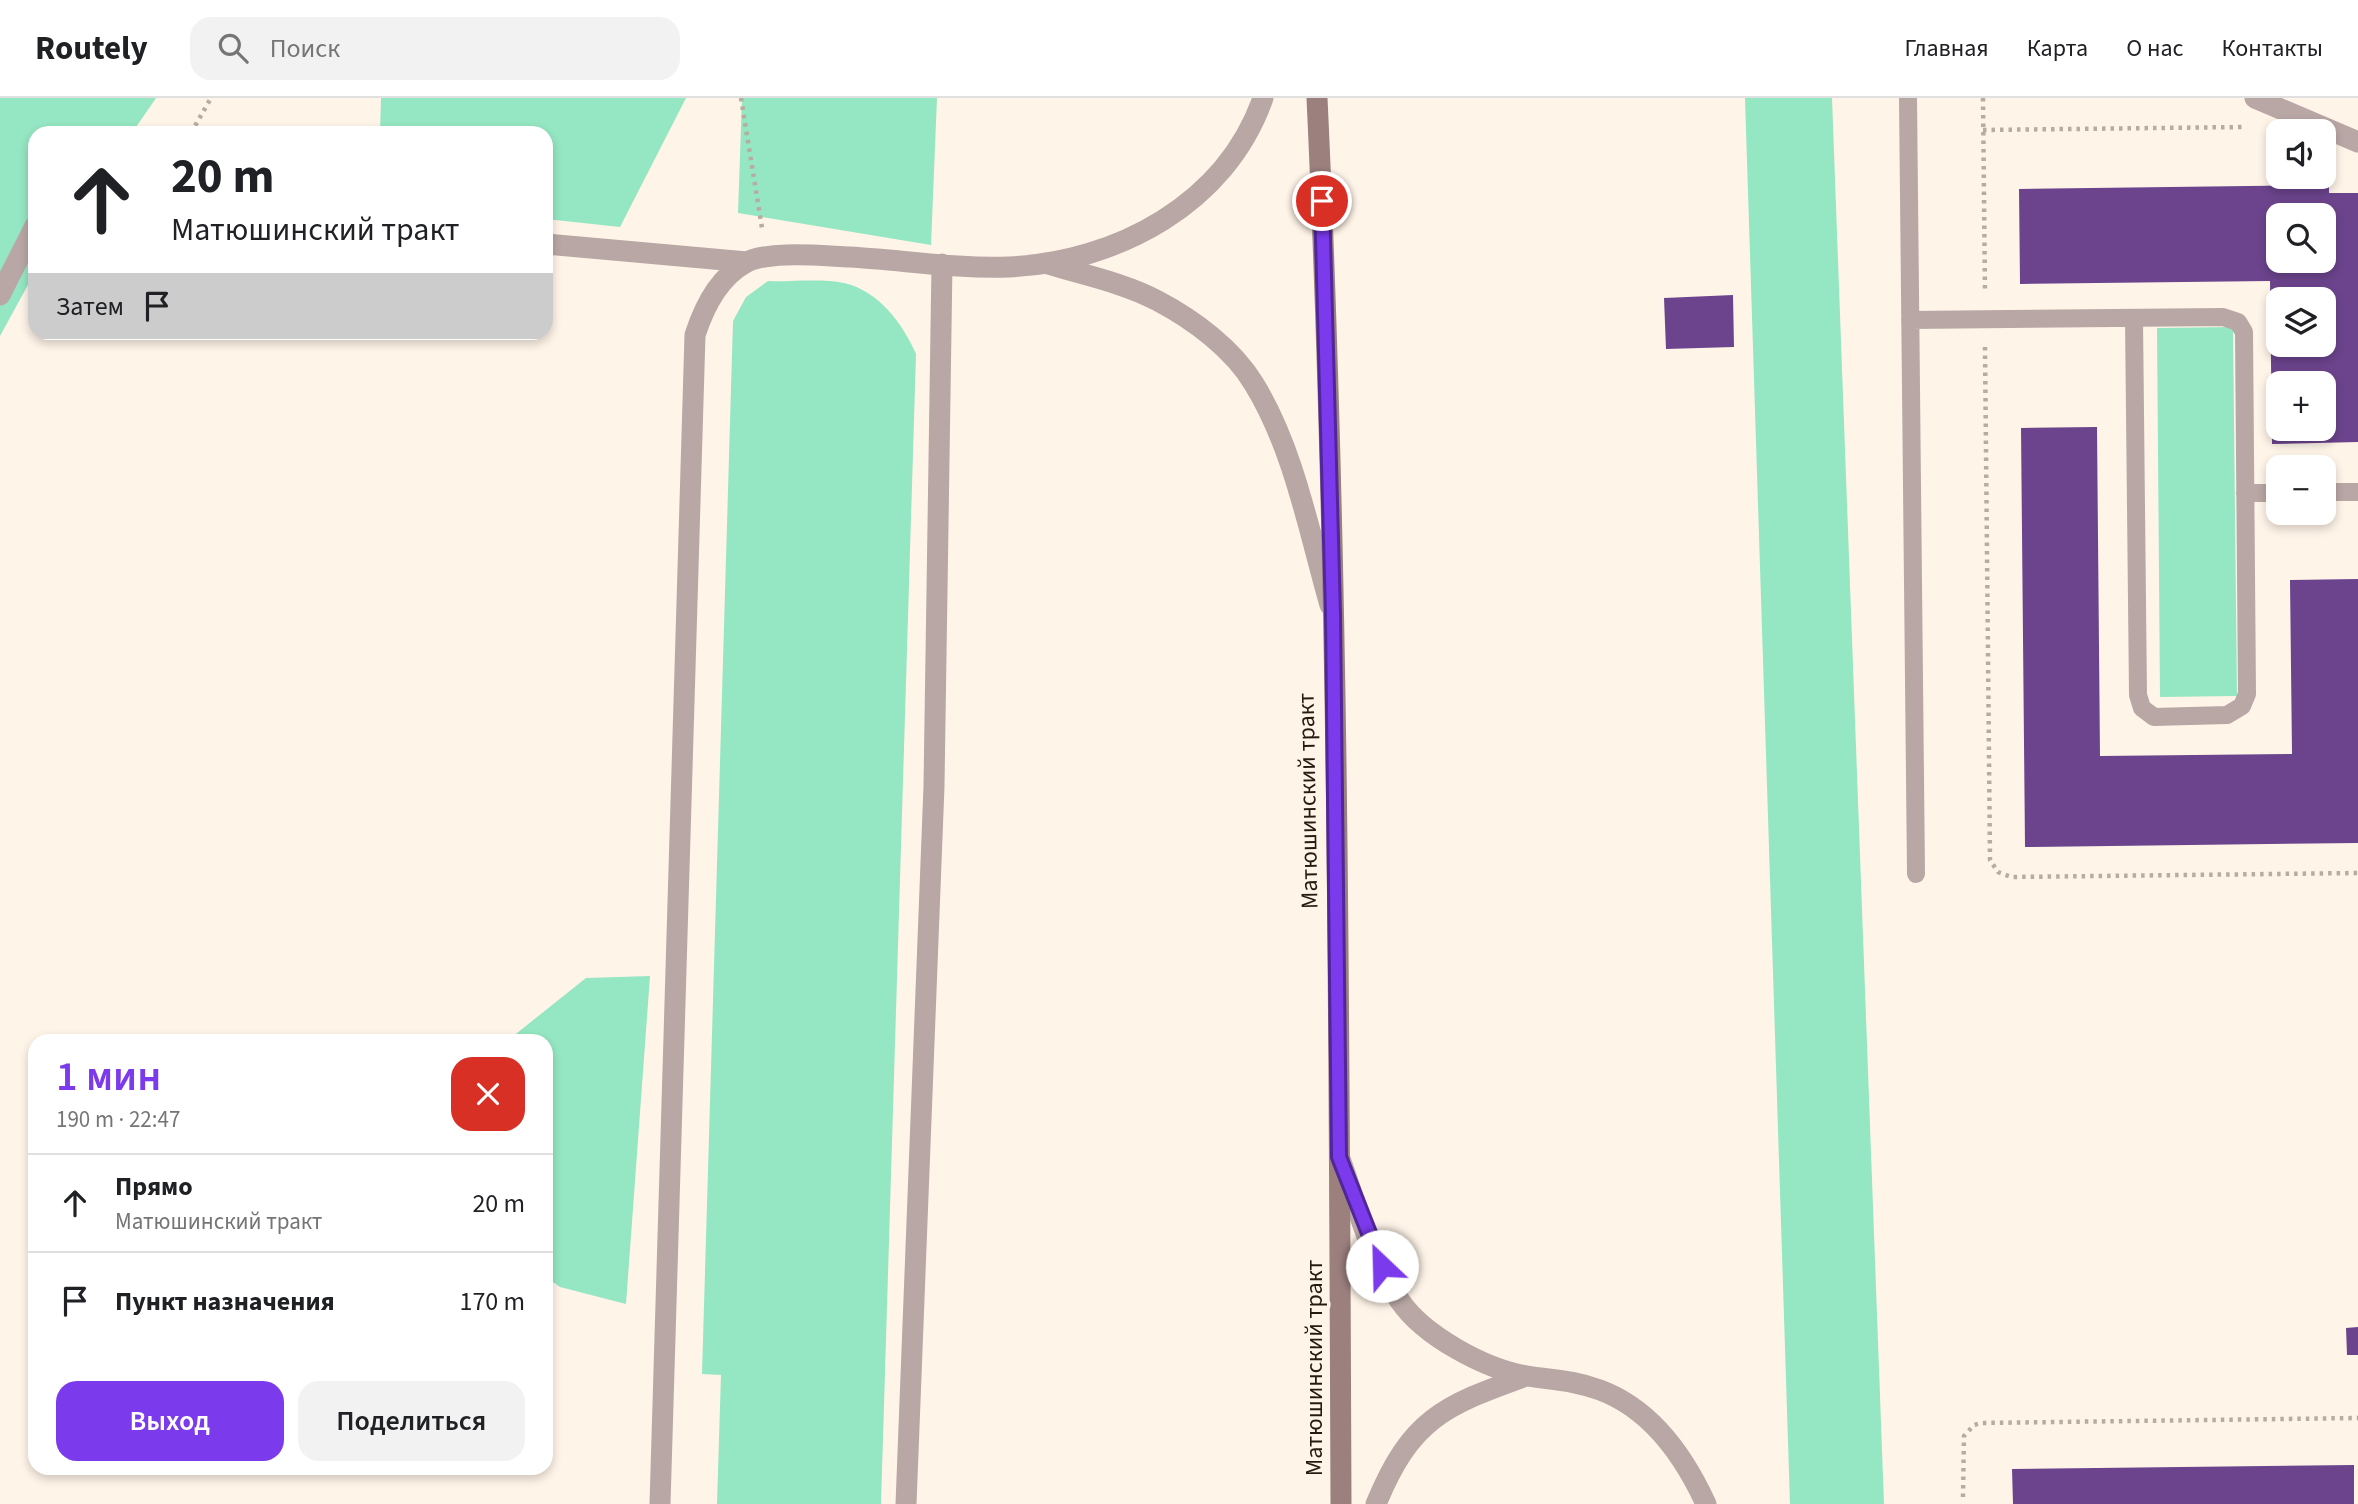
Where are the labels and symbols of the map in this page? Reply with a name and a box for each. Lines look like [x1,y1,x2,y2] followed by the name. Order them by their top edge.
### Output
[1292,171,1352,231] pin
[1289,693,1327,909] street label: Матюшинский тракт
[1345,1229,1419,1303] position arrow
[1297,1260,1332,1476] street label: Матюшинский тракт

